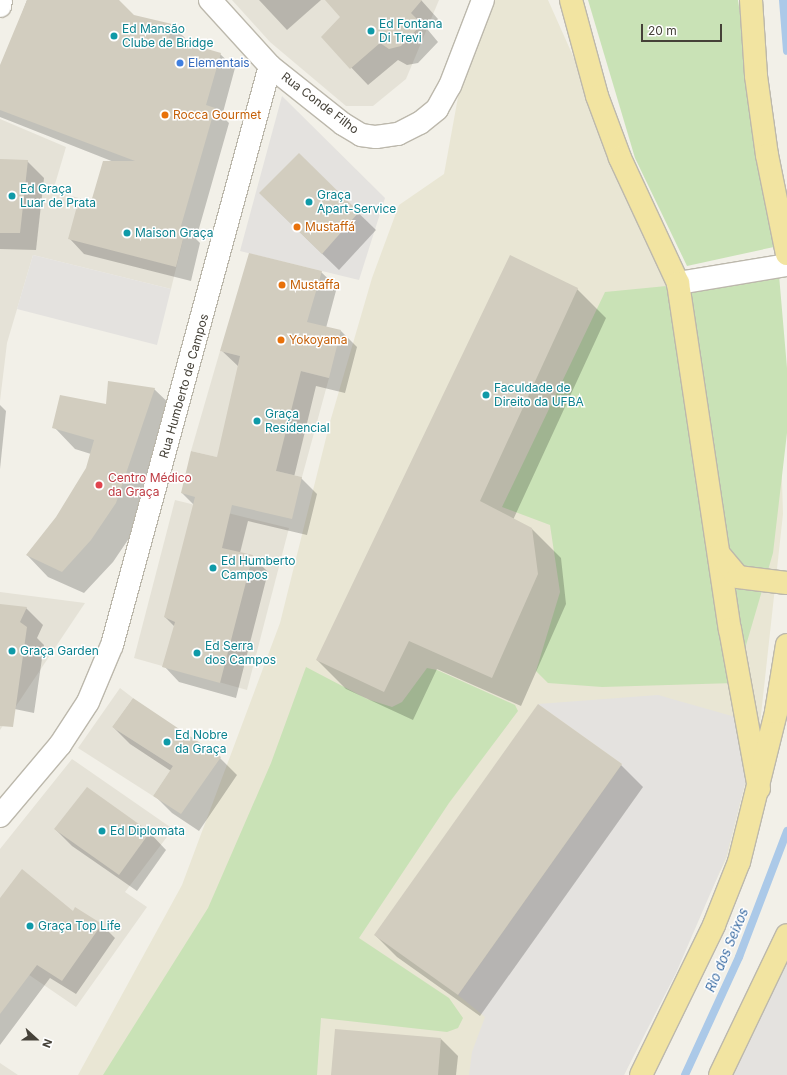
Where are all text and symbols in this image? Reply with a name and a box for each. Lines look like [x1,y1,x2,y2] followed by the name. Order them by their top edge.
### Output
[643,16,724,42] scale bar
[379,17,442,45] place label: Ed Fontana Di Trevi
[122,22,213,50] place label: Ed Mansão Clube de Bridge
[648,23,677,38] text: 20 m
[366,26,376,36] marker: Ed Fontana Di Trevi
[109,31,119,41] marker: Ed Mansão Clube de Bridge
[188,56,250,70] place label: Elementais
[175,58,185,68] marker: Elementais
[279,69,361,137] street label: Rua Conde Filho
[173,108,261,122] place label: Rocca Gourmet
[160,110,170,120] marker: Rocca Gourmet
[20,182,96,210] place label: Ed Graça Luar de Prata
[317,188,396,216] place label: Graça Apart-Service
[7,191,17,201] marker: Ed Graça Luar de Prata
[304,197,314,207] marker: Graça Apart-Service
[305,220,355,234] place label: Mustaffá
[292,222,302,232] marker: Mustaffá
[135,226,213,240] place label: Maison Graça
[122,228,132,238] marker: Maison Graça
[290,278,340,292] place label: Mustaffa
[277,280,287,290] marker: Mustaffa
[156,312,212,460] street label: Rua Humberto de Campos
[289,333,347,347] place label: Yokoyama
[276,335,286,345] marker: Yokoyama
[494,381,584,409] place label: Faculdade de Direito da UFBA
[481,390,491,400] marker: Faculdade de Direito da UFBA
[265,407,330,435] place label: Graça Residencial
[252,416,262,426] marker: Graça Residencial
[108,471,192,499] place label: Centro Médico da Graça
[93,479,105,491] marker: Centro Médico da Graça
[221,554,296,582] place label: Ed Humberto Campos
[208,563,218,573] marker: Ed Humberto Campos
[205,639,276,667] place label: Ed Serra dos Campos
[20,644,99,658] place label: Graça Garden
[7,646,17,656] marker: Graça Garden
[192,648,202,658] marker: Ed Serra dos Campos
[175,728,228,756] place label: Ed Nobre da Graça
[162,737,172,747] marker: Ed Nobre da Graça
[110,824,185,838] place label: Ed Diplomata
[97,826,107,836] marker: Ed Diplomata
[702,906,752,994] water label: Rio dos Seixos
[38,919,121,933] place label: Graça Top Life
[25,921,35,931] marker: Graça Top Life
[16,1019,56,1059] north arrow
[39,1037,55,1050] text: N

